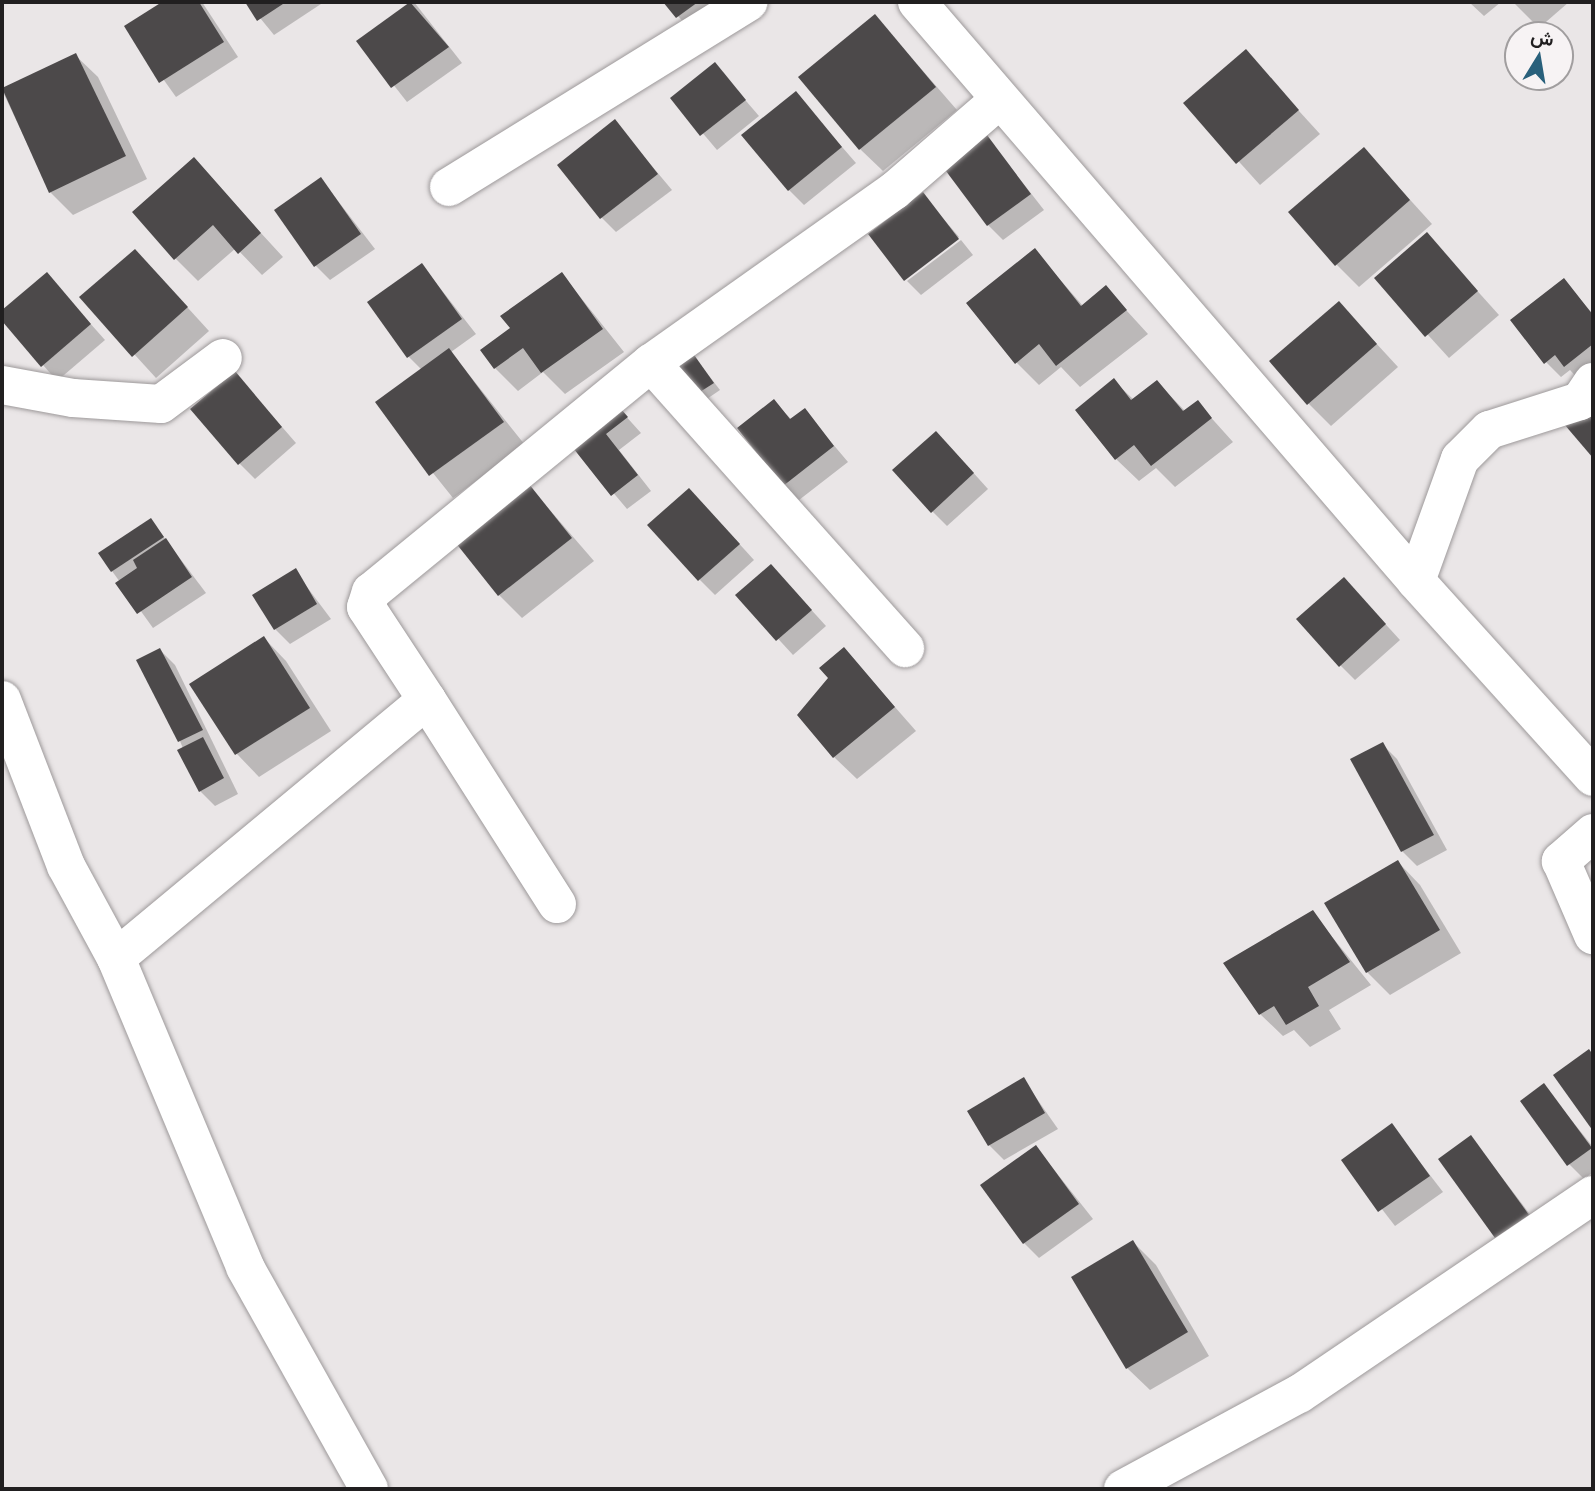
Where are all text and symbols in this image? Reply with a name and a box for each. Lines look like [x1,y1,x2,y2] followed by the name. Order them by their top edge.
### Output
[1504,21,1574,91] north arrow
[1529,23,1556,51] text: ش

